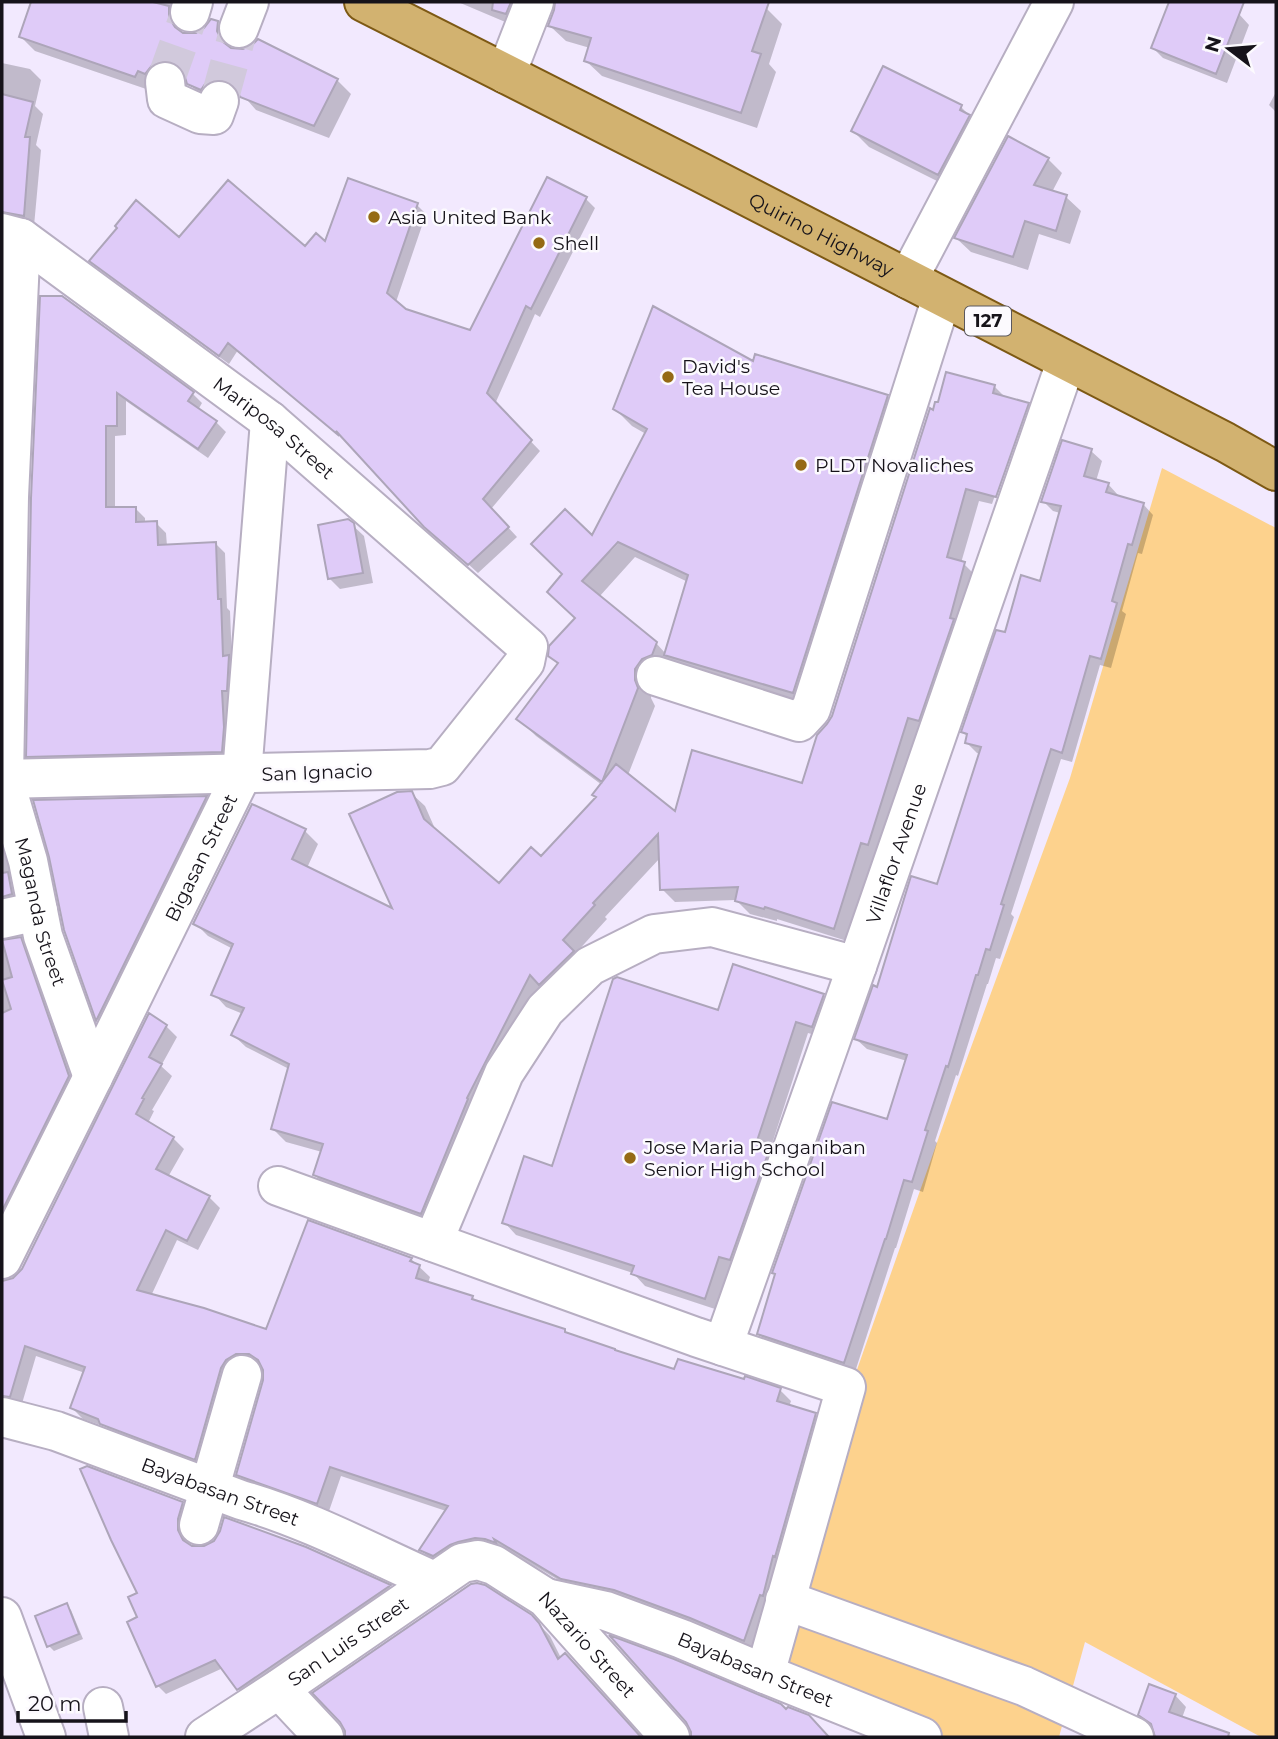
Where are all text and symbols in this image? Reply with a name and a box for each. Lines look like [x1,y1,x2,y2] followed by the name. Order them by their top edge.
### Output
[1194,14,1264,84] north arrow
[1200,34,1226,55] text: N
[745,188,898,282] street label: Quirino Highway
[388,206,552,229] place label: Asia United Bank
[366,209,382,225] marker: Asia United Bank
[553,232,599,255] place label: Shell
[531,235,547,251] marker: Shell
[965,306,1011,335] road number: 127
[682,355,780,400] place label: David's Tea House
[660,369,676,385] marker: David's Tea House
[208,372,339,484] street label: Mariposa Street
[815,454,974,477] place label: PLDT Novaliches
[793,457,809,473] marker: PLDT Novaliches
[261,759,373,786] street label: San Ignacio
[861,780,931,927] street label: Villaflor Avenue
[160,790,243,925] street label: Bigasan Street
[10,835,71,990] street label: Maganda Street
[643,1136,866,1181] place label: Jose Maria Panganiban Senior High School
[622,1150,638,1166] marker: Jose Maria Panganiban Senior High School
[138,1453,303,1531] street label: Bayabasan Street
[534,1587,640,1703] street label: Nazario Street
[284,1592,413,1691] street label: San Luis Street
[674,1628,837,1712] street label: Bayabasan Street
[18,1680,126,1724] scale bar
[28,1691,82,1716] text: 20 m

